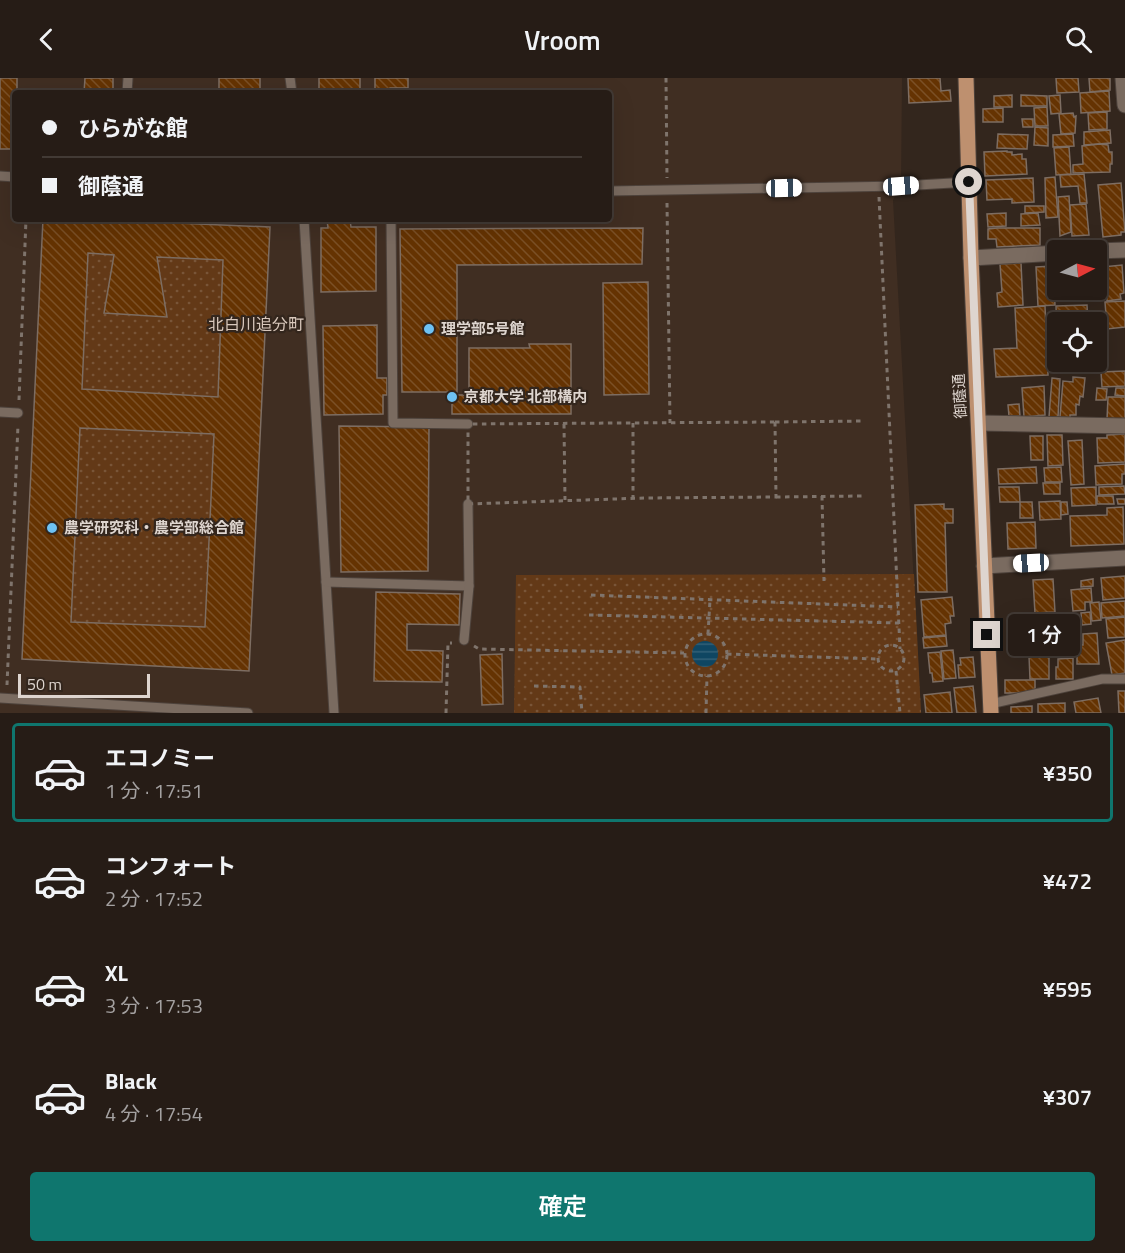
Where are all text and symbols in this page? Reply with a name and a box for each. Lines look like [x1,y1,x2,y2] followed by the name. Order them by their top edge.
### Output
[524,19,601,60] text: Vroom
[30,23,63,56] icon: back
[1062,23,1095,56] icon: search
[78,111,188,145] text: ひらがな館
[955,168,982,195] route start
[78,169,144,203] text: 御蔭通
[882,176,920,196] car
[766,179,802,197] car
[1047,240,1107,300] north arrow
[1047,240,1107,372] map controls
[208,312,304,336] district label: 北白川追分町
[1047,312,1107,372] button: locate
[441,317,524,340] place label: 理学部5号館
[422,322,436,336] marker: 理学部5号館
[947,373,972,419] street label: 御蔭通
[464,385,587,408] place label: 京都大学 北部構内
[445,390,459,404] marker: 京都大学 北部構内
[64,516,244,539] place label: 農学研究科・農学部総合館
[45,521,59,535] marker: 農学研究科・農学部総合館
[1013,553,1049,573] car
[1008,614,1080,656] callout: 1 分
[1026,619,1062,650] text: 1 分
[973,621,1000,648] route end
[18,671,150,698] scale bar
[27,672,62,696] text: 50 m
[105,741,215,775] text: エコノミー
[33,746,87,800] icon: car
[1043,756,1092,790] text: ¥350
[105,775,203,806] text: 1 分 · 17:51
[105,849,236,883] text: コンフォート
[33,854,87,908] icon: car
[1043,864,1092,898] text: ¥472
[105,883,203,914] text: 2 分 · 17:52
[105,956,128,990] text: XL
[33,962,87,1016] icon: car
[1043,972,1092,1006] text: ¥595
[105,990,203,1021] text: 3 分 · 17:53
[105,1064,157,1098] text: Black
[33,1070,87,1124] icon: car
[1043,1080,1092,1114] text: ¥307
[105,1098,203,1129] text: 4 分 · 17:54
[30,1172,1095,1241] button: 確定

